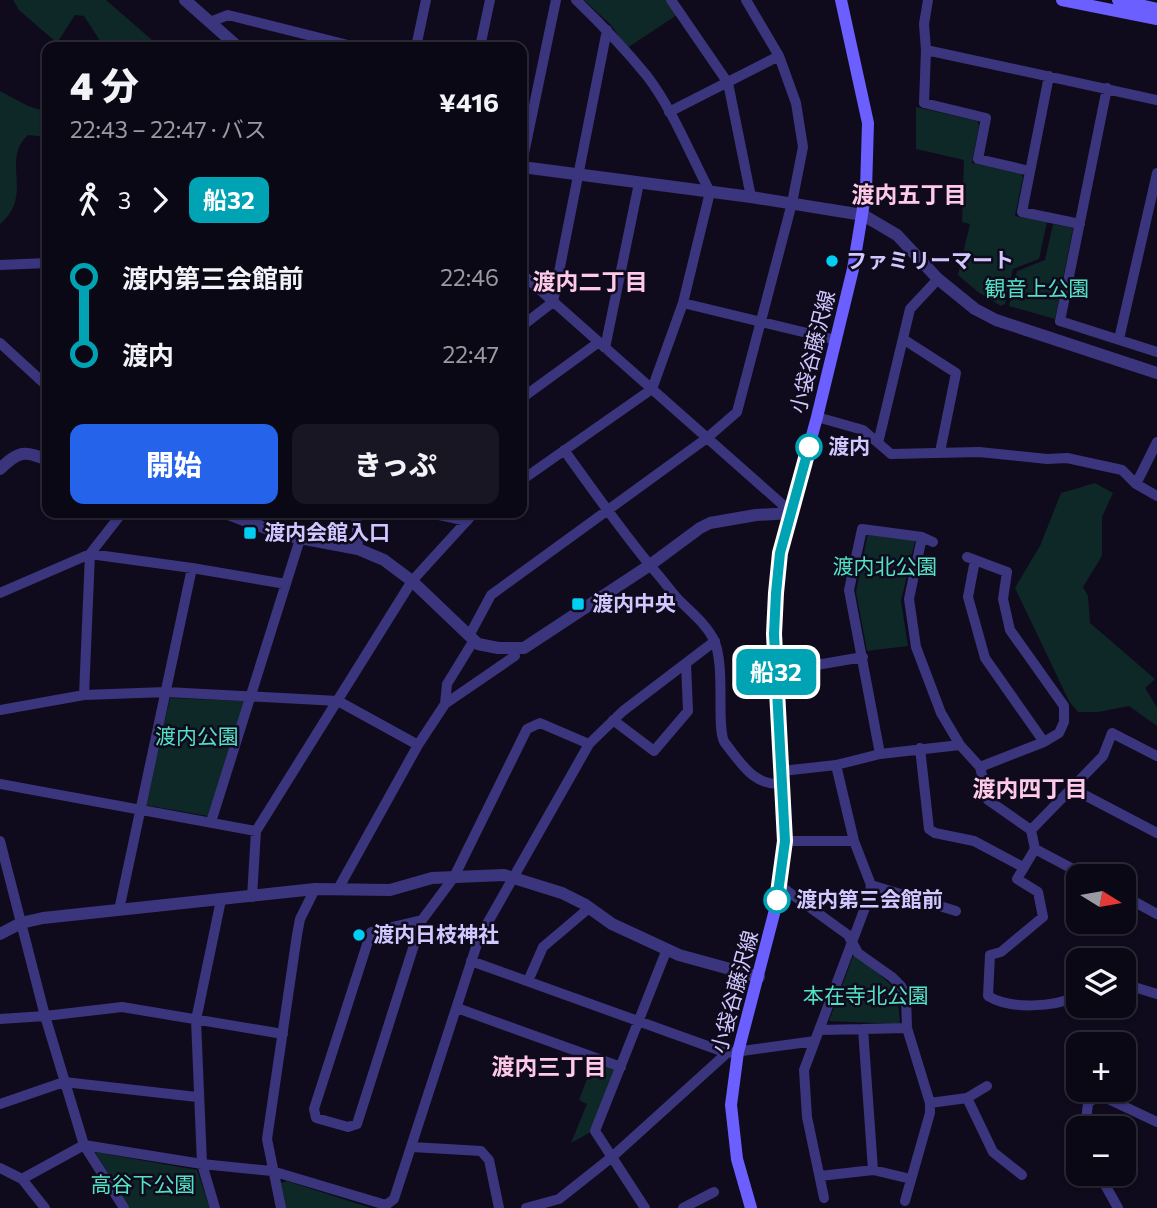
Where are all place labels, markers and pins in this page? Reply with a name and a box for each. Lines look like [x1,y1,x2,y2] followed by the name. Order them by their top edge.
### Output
[846,247,1014,272] place label: ファミリーマート
[824,253,840,269] marker: ファミリーマート
[828,433,870,458] place label: 渡内
[796,434,822,460] marker: 渡内
[264,519,390,544] place label: 渡内会館入口
[242,525,258,541] marker: 渡内会館入口
[592,590,676,615] place label: 渡内中央
[570,596,586,612] marker: 渡内中央
[796,886,943,911] place label: 渡内第三会館前
[764,887,790,913] marker: 渡内第三会館前
[373,921,499,946] place label: 渡内日枝神社
[351,927,367,943] marker: 渡内日枝神社

